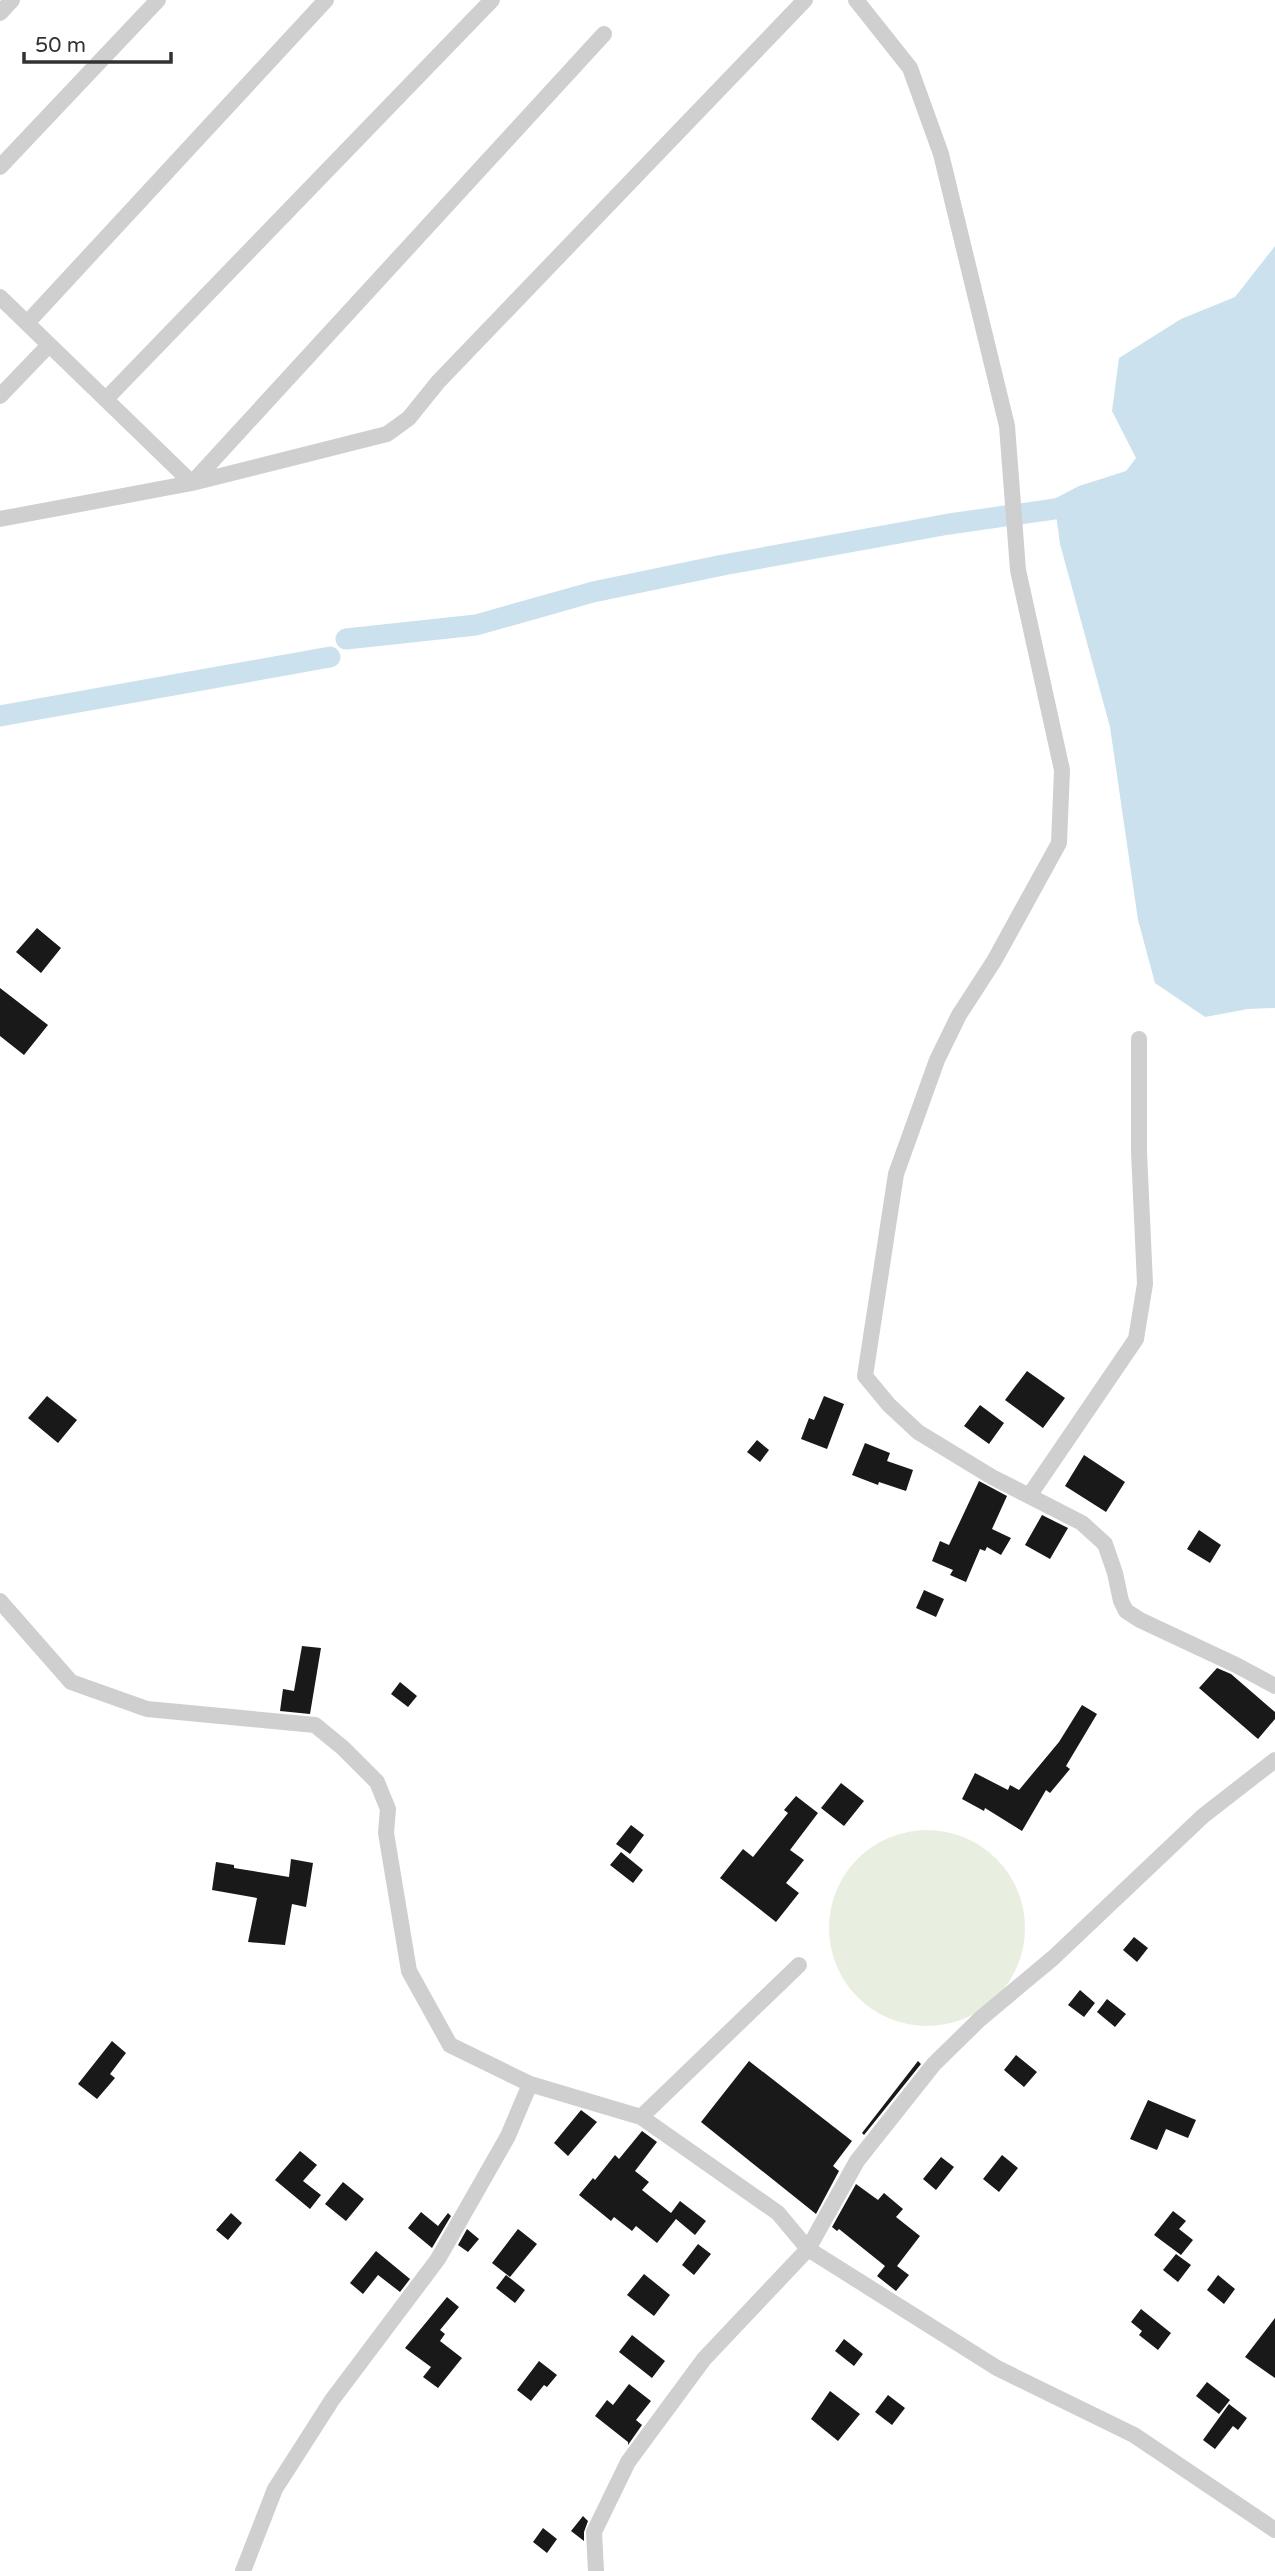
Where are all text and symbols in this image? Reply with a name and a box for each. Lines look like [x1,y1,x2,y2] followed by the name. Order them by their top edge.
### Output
[24,21,172,65] scale bar
[35,33,86,58] text: 50 m

